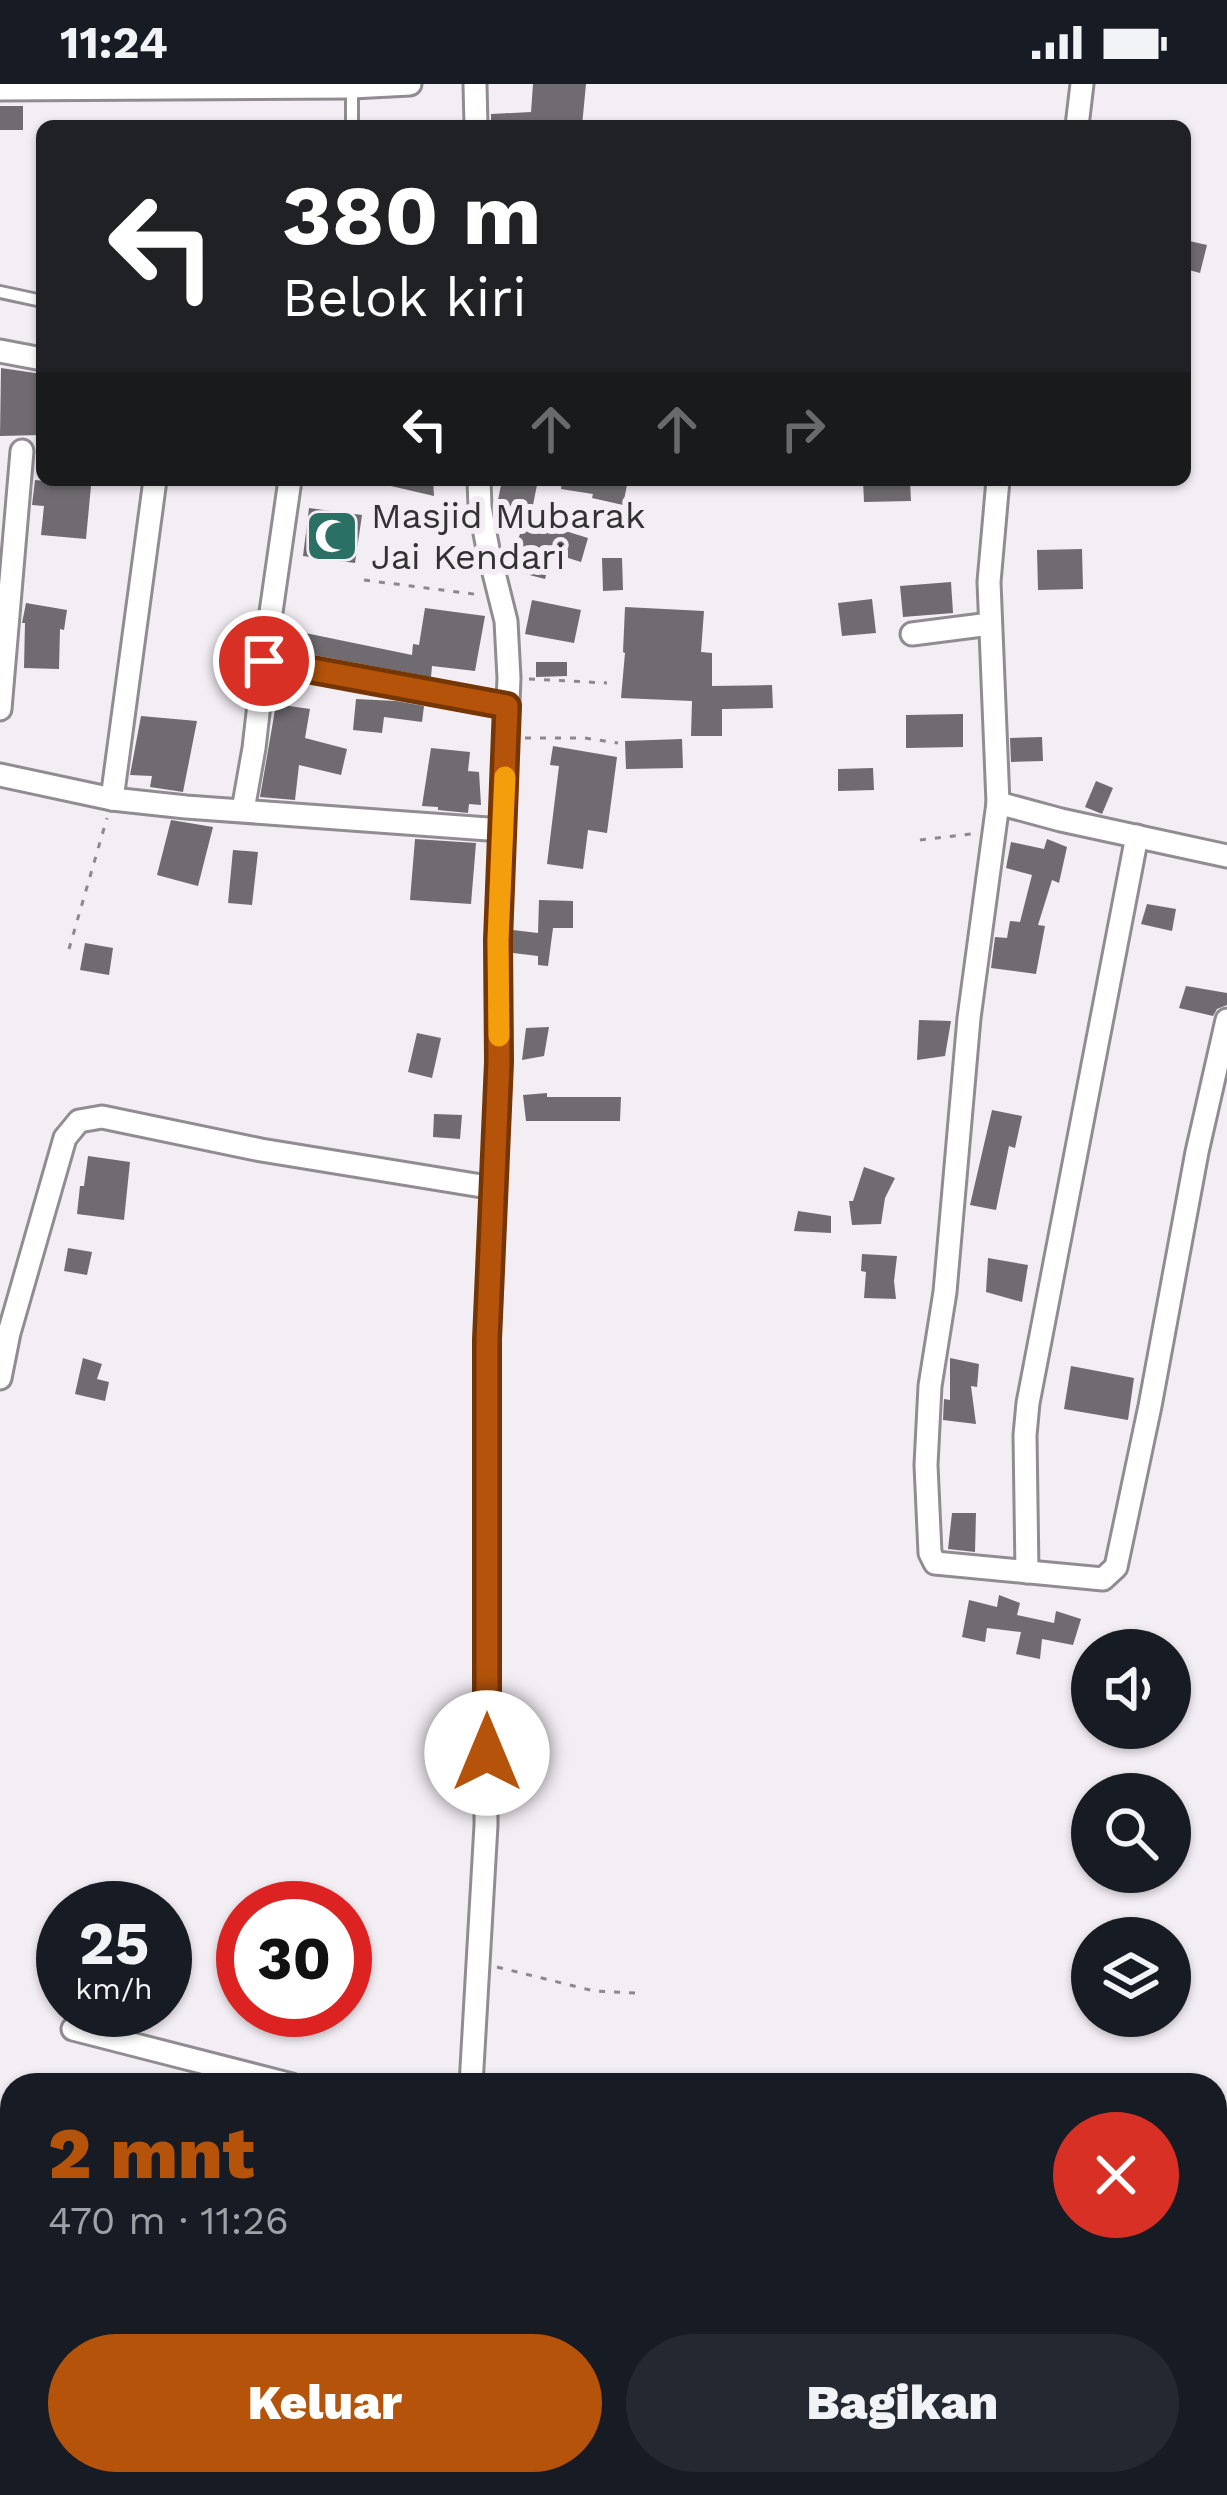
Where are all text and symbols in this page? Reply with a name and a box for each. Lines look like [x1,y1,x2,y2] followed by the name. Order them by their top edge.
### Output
[60,16,168,69] text: 11:24
[282,166,542,264] text: 380 m
[84,168,240,324] icon: left
[282,266,527,329] text: Belok kiri
[392,396,458,462] icon: left
[518,396,584,462] icon: ahead
[644,396,710,462] icon: ahead
[770,396,836,462] icon: right
[371,495,645,578] place label: Masjid Mubarak Jai Kendari
[304,508,360,564] mosque icon: Masjid Mubarak Jai Kendari
[213,610,315,712] pin
[231,628,297,694] icon: arrive
[1071,1629,1191,2037] map controls
[1071,1629,1191,1749] button: sound
[424,1690,550,1816] position arrow
[1071,1773,1191,1893] button: search
[216,1881,372,2037] speed limit sign: 30
[79,1908,149,1979] text: 25
[1071,1917,1191,2037] button: layers
[75,1971,153,2006] text: km/h
[48,2111,254,2195] text: 2 mnt
[1053,2112,1179,2238] button: close
[48,2198,289,2243] text: 470 m · 11:26
[48,2334,602,2472] button: Keluar
[626,2334,1179,2472] button: Bagikan

